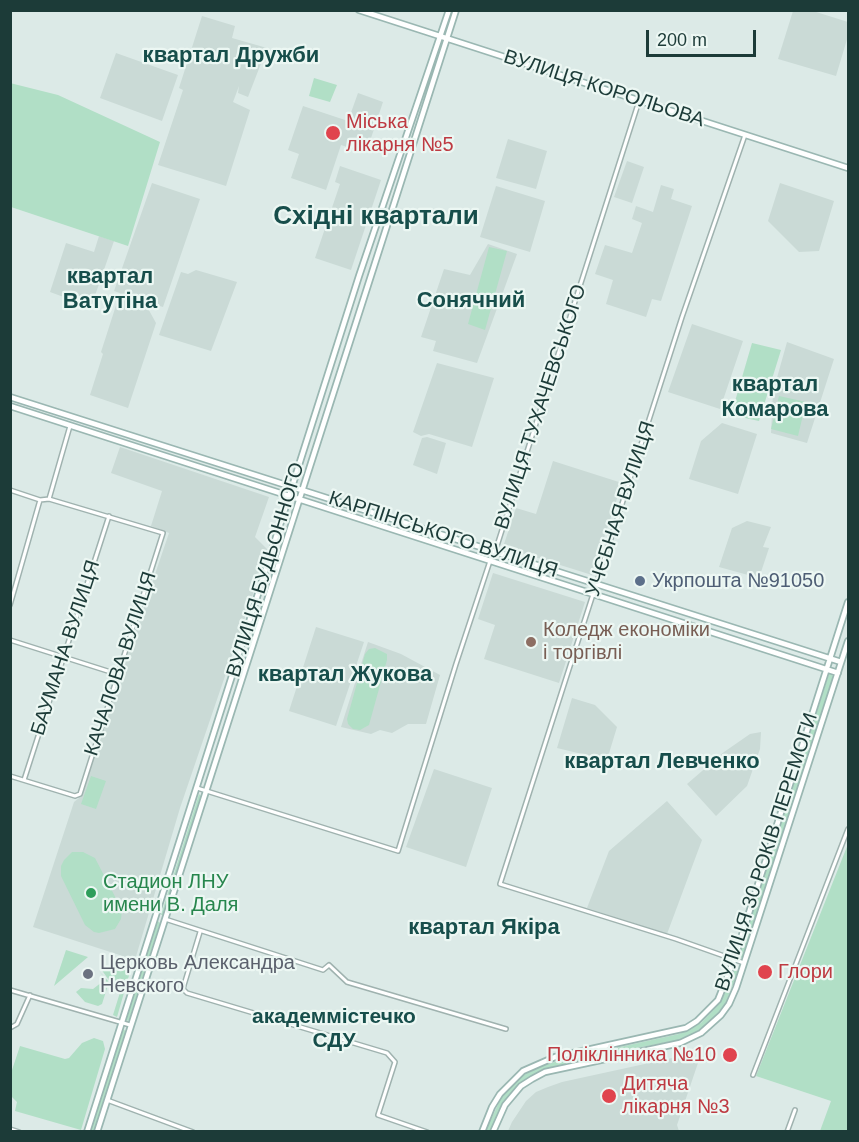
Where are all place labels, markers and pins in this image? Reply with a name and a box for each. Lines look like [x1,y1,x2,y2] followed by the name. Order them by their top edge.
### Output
[346,110,454,157] place label: Міська лікарня №5
[324,124,342,142] marker: Міська лікарня №5
[652,569,824,593] place label: Укрпошта №91050
[633,574,647,588] marker: Укрпошта №91050
[543,618,710,665] place label: Коледж економіки і торгівлі
[524,635,538,649] marker: Коледж економіки і торгівлі
[103,870,238,917] place label: Стадион ЛНУ имени В. Даля
[84,886,98,900] marker: Стадион ЛНУ имени В. Даля
[100,951,295,998] place label: Церковь Александра Невского
[778,960,833,984] place label: Глори
[756,963,774,981] marker: Глори
[81,967,95,981] marker: Церковь Александра Невского
[547,1043,716,1067] place label: Поліклінника №10
[721,1046,739,1064] marker: Поліклінника №10
[622,1072,730,1119] place label: Дитяча лікарня №3
[600,1087,618,1105] marker: Дитяча лікарня №3

